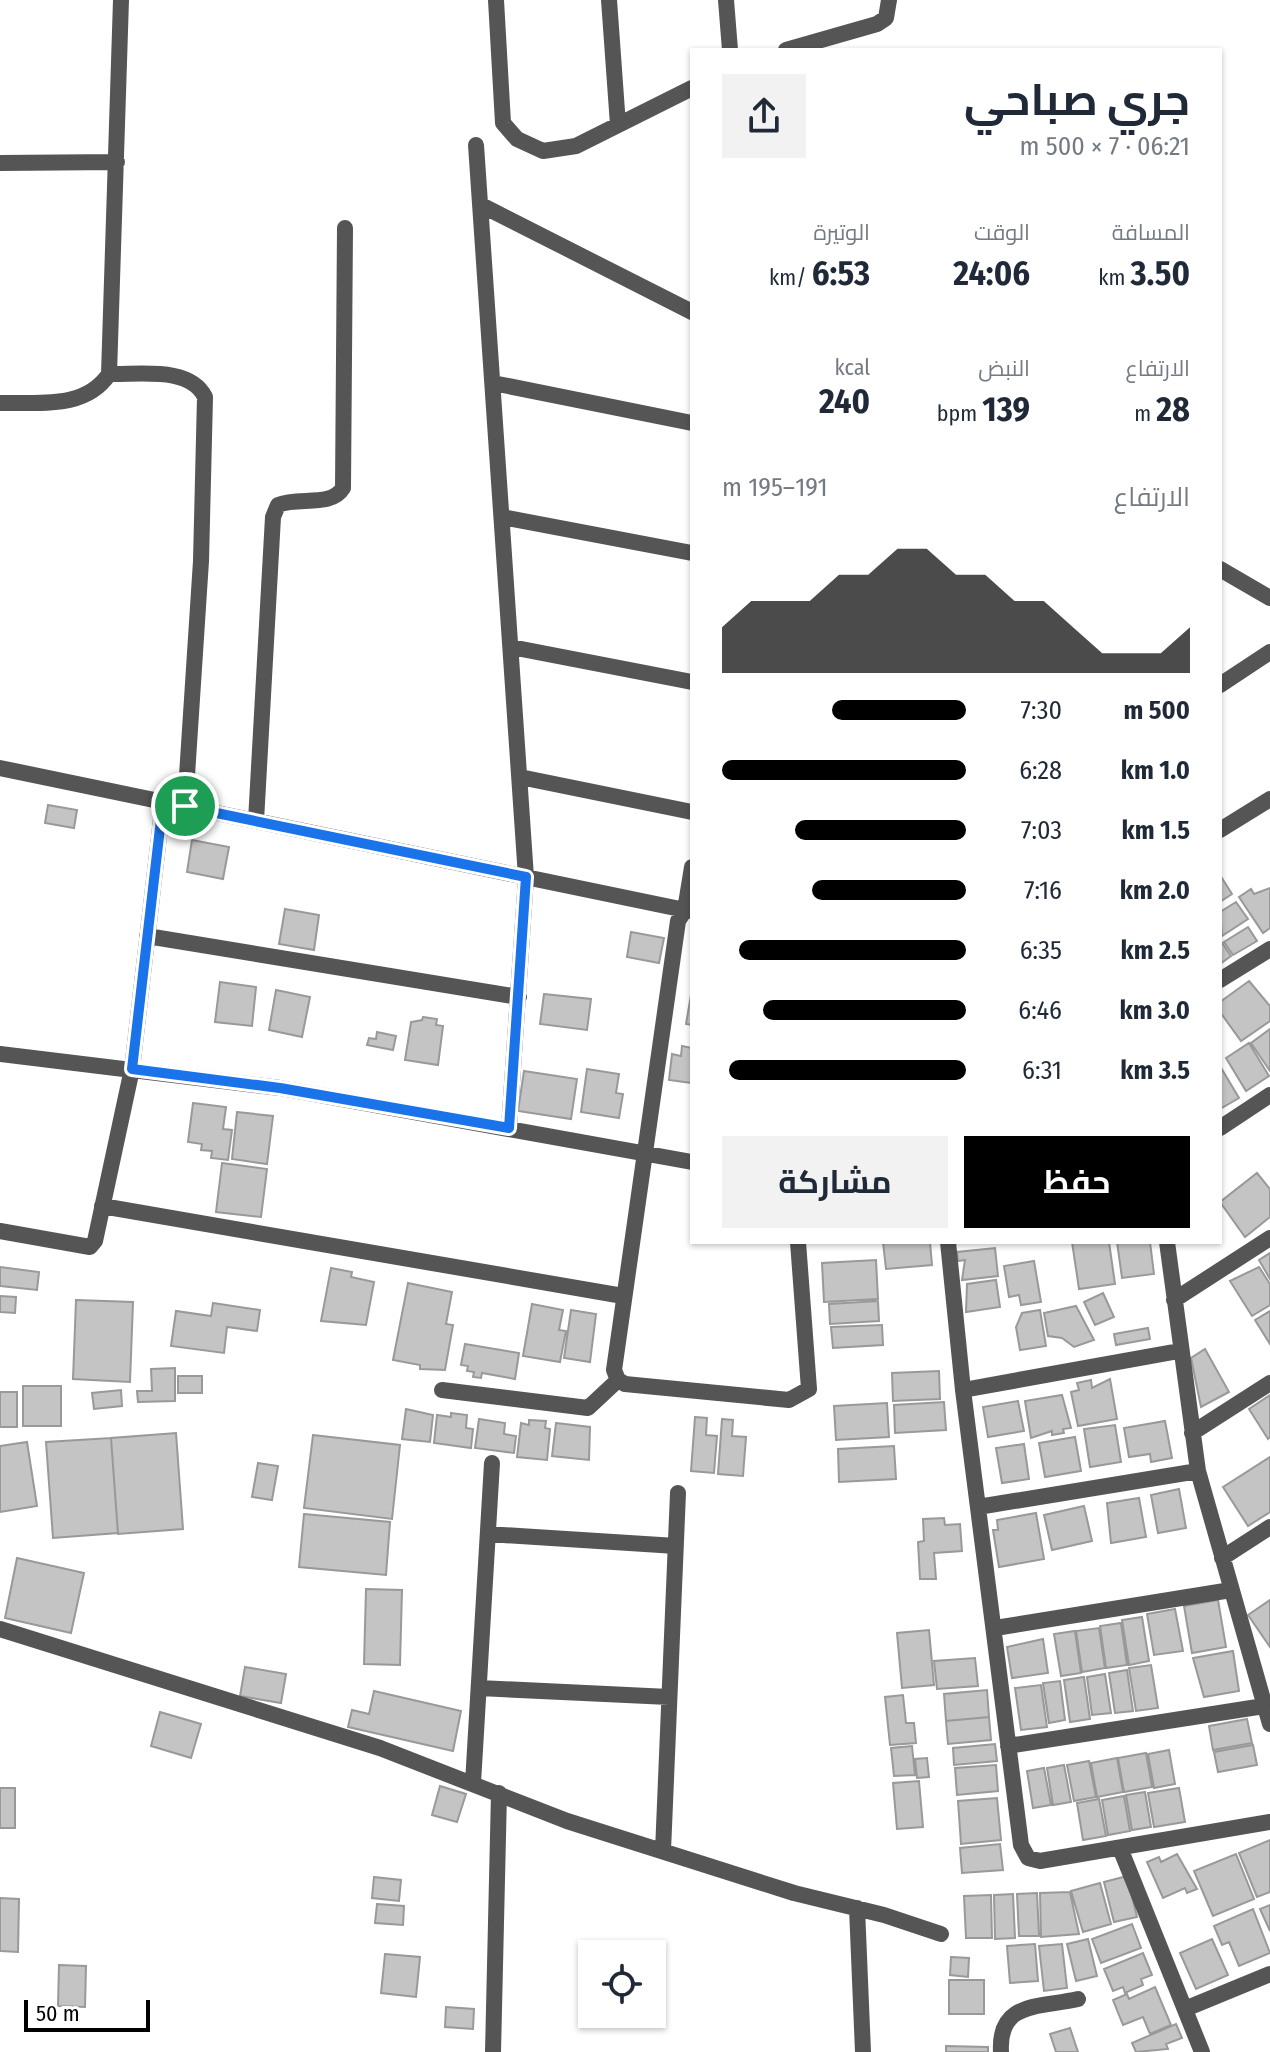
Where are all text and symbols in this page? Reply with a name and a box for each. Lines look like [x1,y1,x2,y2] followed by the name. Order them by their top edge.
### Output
[722,74,806,158] button: share
[964,74,1190,127] text: جري صباحي
[1020,131,1190,162] text: 06:21 · 7 × 500 m
[814,219,870,246] text: الوتيرة
[974,219,1030,246] text: الوقت
[1112,219,1190,246] text: المسافة
[812,253,870,294] text: 6:53
[953,253,1030,294] text: 24:06
[1131,253,1190,294] text: 3.50
[769,264,812,291] text: /km
[1098,264,1131,291] text: km
[834,354,870,381] text: kcal
[978,355,1030,382] text: النبض
[1126,355,1190,382] text: الارتفاع
[819,381,870,422] text: 240
[982,389,1030,430] text: 139
[1156,389,1190,430] text: 28
[937,400,982,427] text: bpm
[1134,400,1156,427] text: m
[722,472,828,503] text: 191–195 m
[1114,482,1190,513] text: الارتفاع
[1020,695,1062,726] text: 7:30
[1124,695,1190,726] text: 500 m
[1019,755,1062,786] text: 6:28
[1121,755,1190,786] text: 1.0 km
[151,772,219,840] pin
[163,784,207,828] icon: arrive
[1021,815,1062,846] text: 7:03
[1122,815,1190,846] text: 1.5 km
[1024,875,1062,906] text: 7:16
[1120,875,1190,906] text: 2.0 km
[1020,935,1062,966] text: 6:35
[1120,935,1190,966] text: 2.5 km
[1018,995,1062,1026] text: 6:46
[1119,995,1190,1026] text: 3.0 km
[1022,1055,1062,1086] text: 6:31
[1120,1055,1190,1086] text: 3.5 km
[722,1136,948,1228] button: مشاركة
[964,1136,1190,1228] button: حفظ
[578,1940,666,2028] map controls
[578,1940,666,2028] button: locate
[24,1996,150,2032] scale bar
[36,2000,80,2027] text: 50 m

